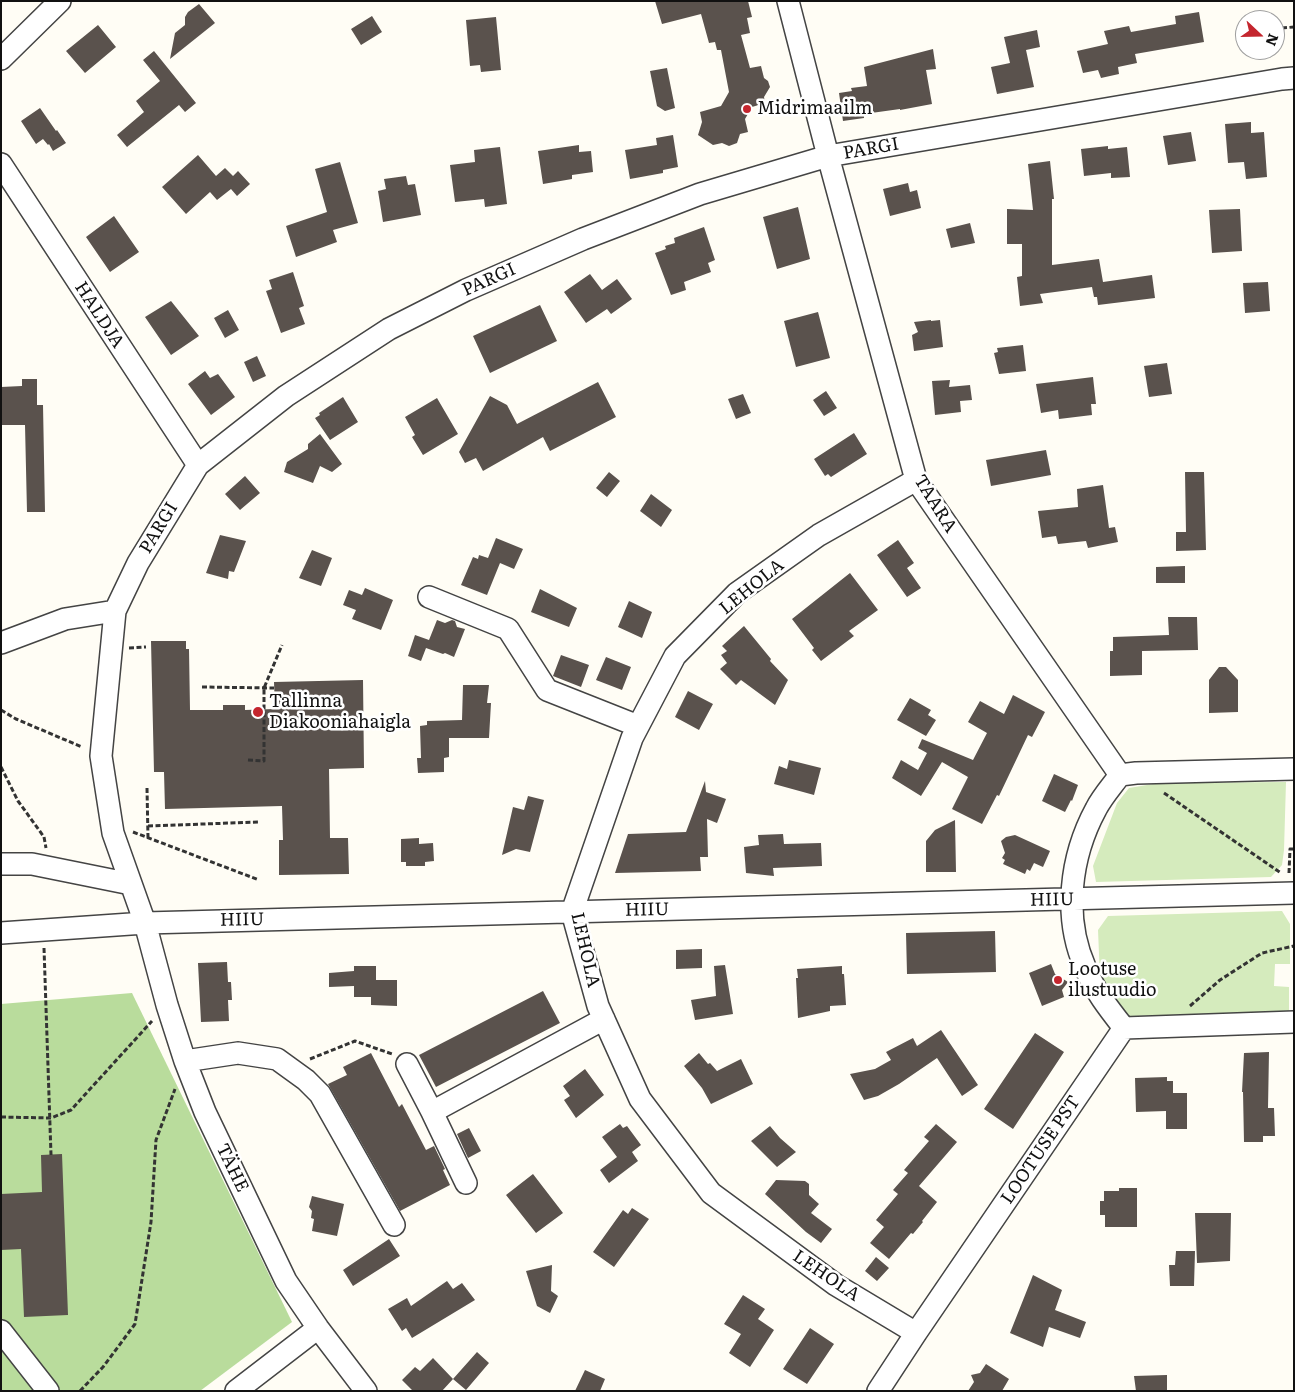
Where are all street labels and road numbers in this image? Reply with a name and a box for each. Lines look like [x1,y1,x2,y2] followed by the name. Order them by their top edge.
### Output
[841,133,901,165] street label: PARGI
[459,259,519,301] street label: PARGI
[69,278,129,352] street label: HALDJA
[909,471,961,537] street label: TAARA
[135,498,183,558] street label: PARGI
[716,555,788,619] street label: LEHOLA
[1030,889,1074,911] street label: HIIU
[625,899,669,921] street label: HIIU
[220,909,264,931] street label: HIIU
[566,910,604,990] street label: LEHOLA
[997,1092,1085,1208] street label: LOOTUSE PST
[211,1140,253,1196] street label: TÄHE
[788,1246,864,1306] street label: LEHOLA

